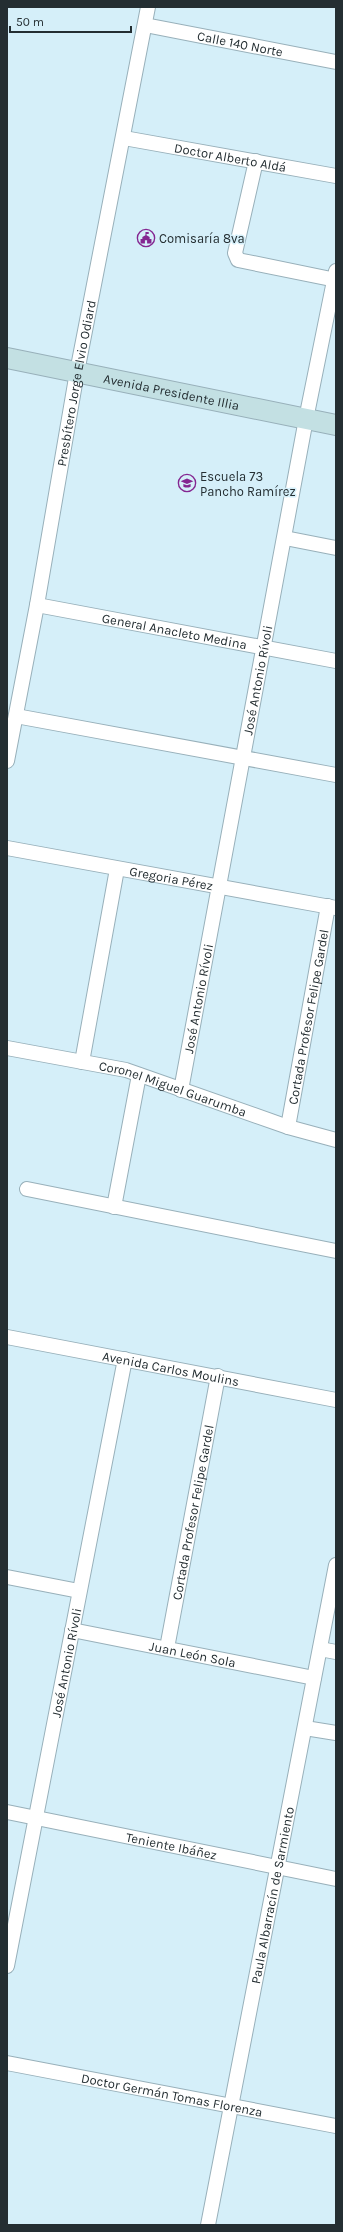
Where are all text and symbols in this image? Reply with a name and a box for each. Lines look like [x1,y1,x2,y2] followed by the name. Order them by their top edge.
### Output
[10,8,131,34] scale bar
[16,15,44,29] text: 50 m
[196,28,285,60] street label: Calle 140 Norte
[173,140,287,175] street label: Doctor Alberto Aldá
[136,228,156,248] public building icon: Comisaría 8va
[159,231,245,246] place label: Comisaría 8va
[54,299,99,468] street label: Presbítero Jorge Elvio Odiard
[102,371,241,413] street label: Avenida Presidente Illia
[200,469,296,499] place label: Escuela 73 Pancho Ramírez
[177,473,197,493] school or university icon: Escuela 73 Pancho Ramírez
[101,610,248,652] street label: General Anacleto Medina
[240,624,275,736] street label: José Antonio Rívoli
[128,863,214,893] street label: Gregoria Pérez
[285,928,332,1106] street label: Cortada Profesor Felipe Gardel
[181,943,216,1055] street label: José Antonio Rívoli
[98,1058,248,1120] street label: Coronel Miguel Guarumba
[101,1348,241,1389] street label: Avenida Carlos Moulins
[169,1424,217,1601] street label: Cortada Profesor Felipe Gardel
[48,1607,84,1719] street label: José Antonio Rívoli
[148,1639,237,1670] street label: Juan León Sola
[248,1805,297,1985] street label: Paula Albarracín de Sarmiento
[125,1829,218,1863] street label: Teniente Ibáñez
[80,2070,264,2120] street label: Doctor Germán Tomas Florenza

